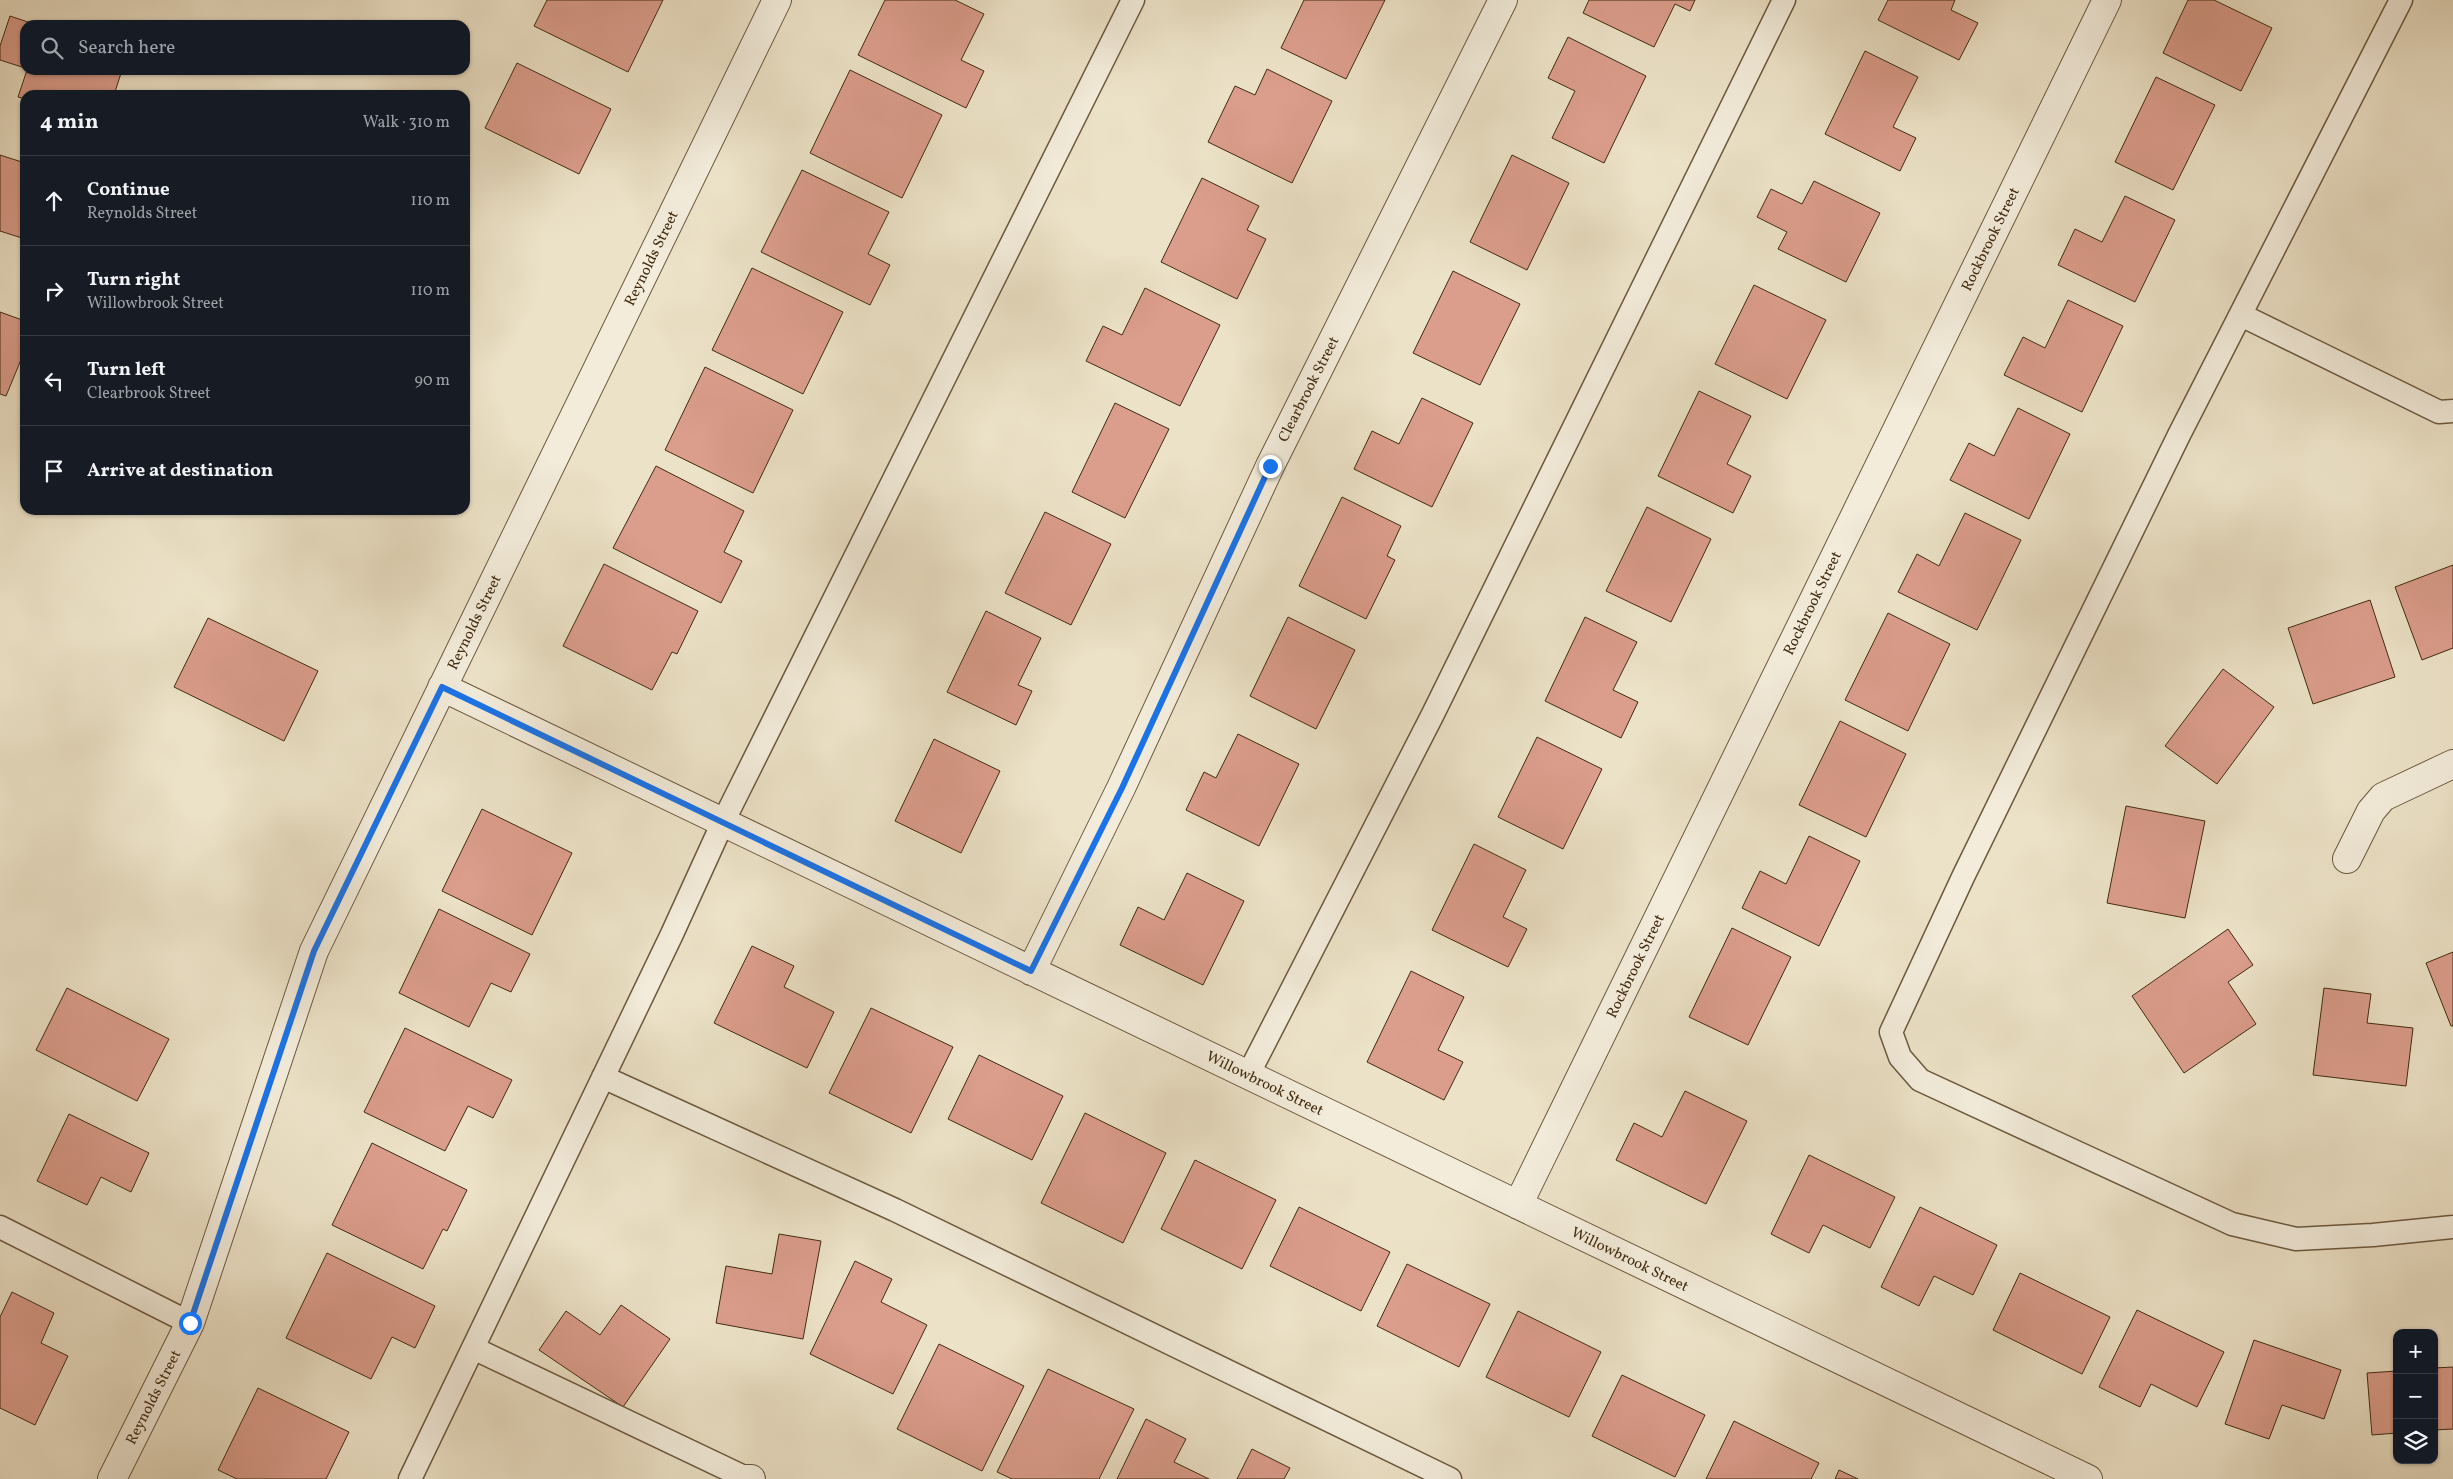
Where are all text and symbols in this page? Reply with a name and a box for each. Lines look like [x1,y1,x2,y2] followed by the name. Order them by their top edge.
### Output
[20,20,470,75] search box
[38,34,66,62] icon: search
[78,35,175,61] text: Search here
[40,108,99,137] text: 4 min
[363,112,450,134] text: Walk · 310 m
[87,177,170,203] text: Continue
[1957,184,2026,295] street label: Rockbrook Street
[40,187,68,215] icon: ahead
[411,190,450,212] text: 110 m
[87,203,197,225] text: Reynolds Street
[620,208,684,310] street label: Reynolds Street
[87,267,180,293] text: Turn right
[40,277,68,305] icon: right
[411,280,450,302] text: 110 m
[87,293,224,315] text: Willowbrook Street
[1274,333,1345,446] street label: Clearbrook Street
[87,357,166,383] text: Turn left
[40,367,68,395] icon: left
[414,370,450,392] text: 90 m
[87,383,211,405] text: Clearbrook Street
[1259,455,1282,478] route end
[40,457,68,485] icon: arrive
[87,458,273,484] text: Arrive at destination
[1779,548,1848,659] street label: Rockbrook Street
[443,572,507,674] street label: Reynolds Street
[1602,911,1671,1022] street label: Rockbrook Street
[1202,1047,1327,1122] street label: Willowbrook Street
[1567,1223,1692,1298] street label: Willowbrook Street
[179,1312,202,1335] route start
[2393,1329,2438,1464] map controls
[2393,1329,2438,1374] button: +
[121,1347,187,1449] street label: Reynolds Street
[2393,1374,2438,1419] button: −
[2393,1419,2438,1464] button: layers

